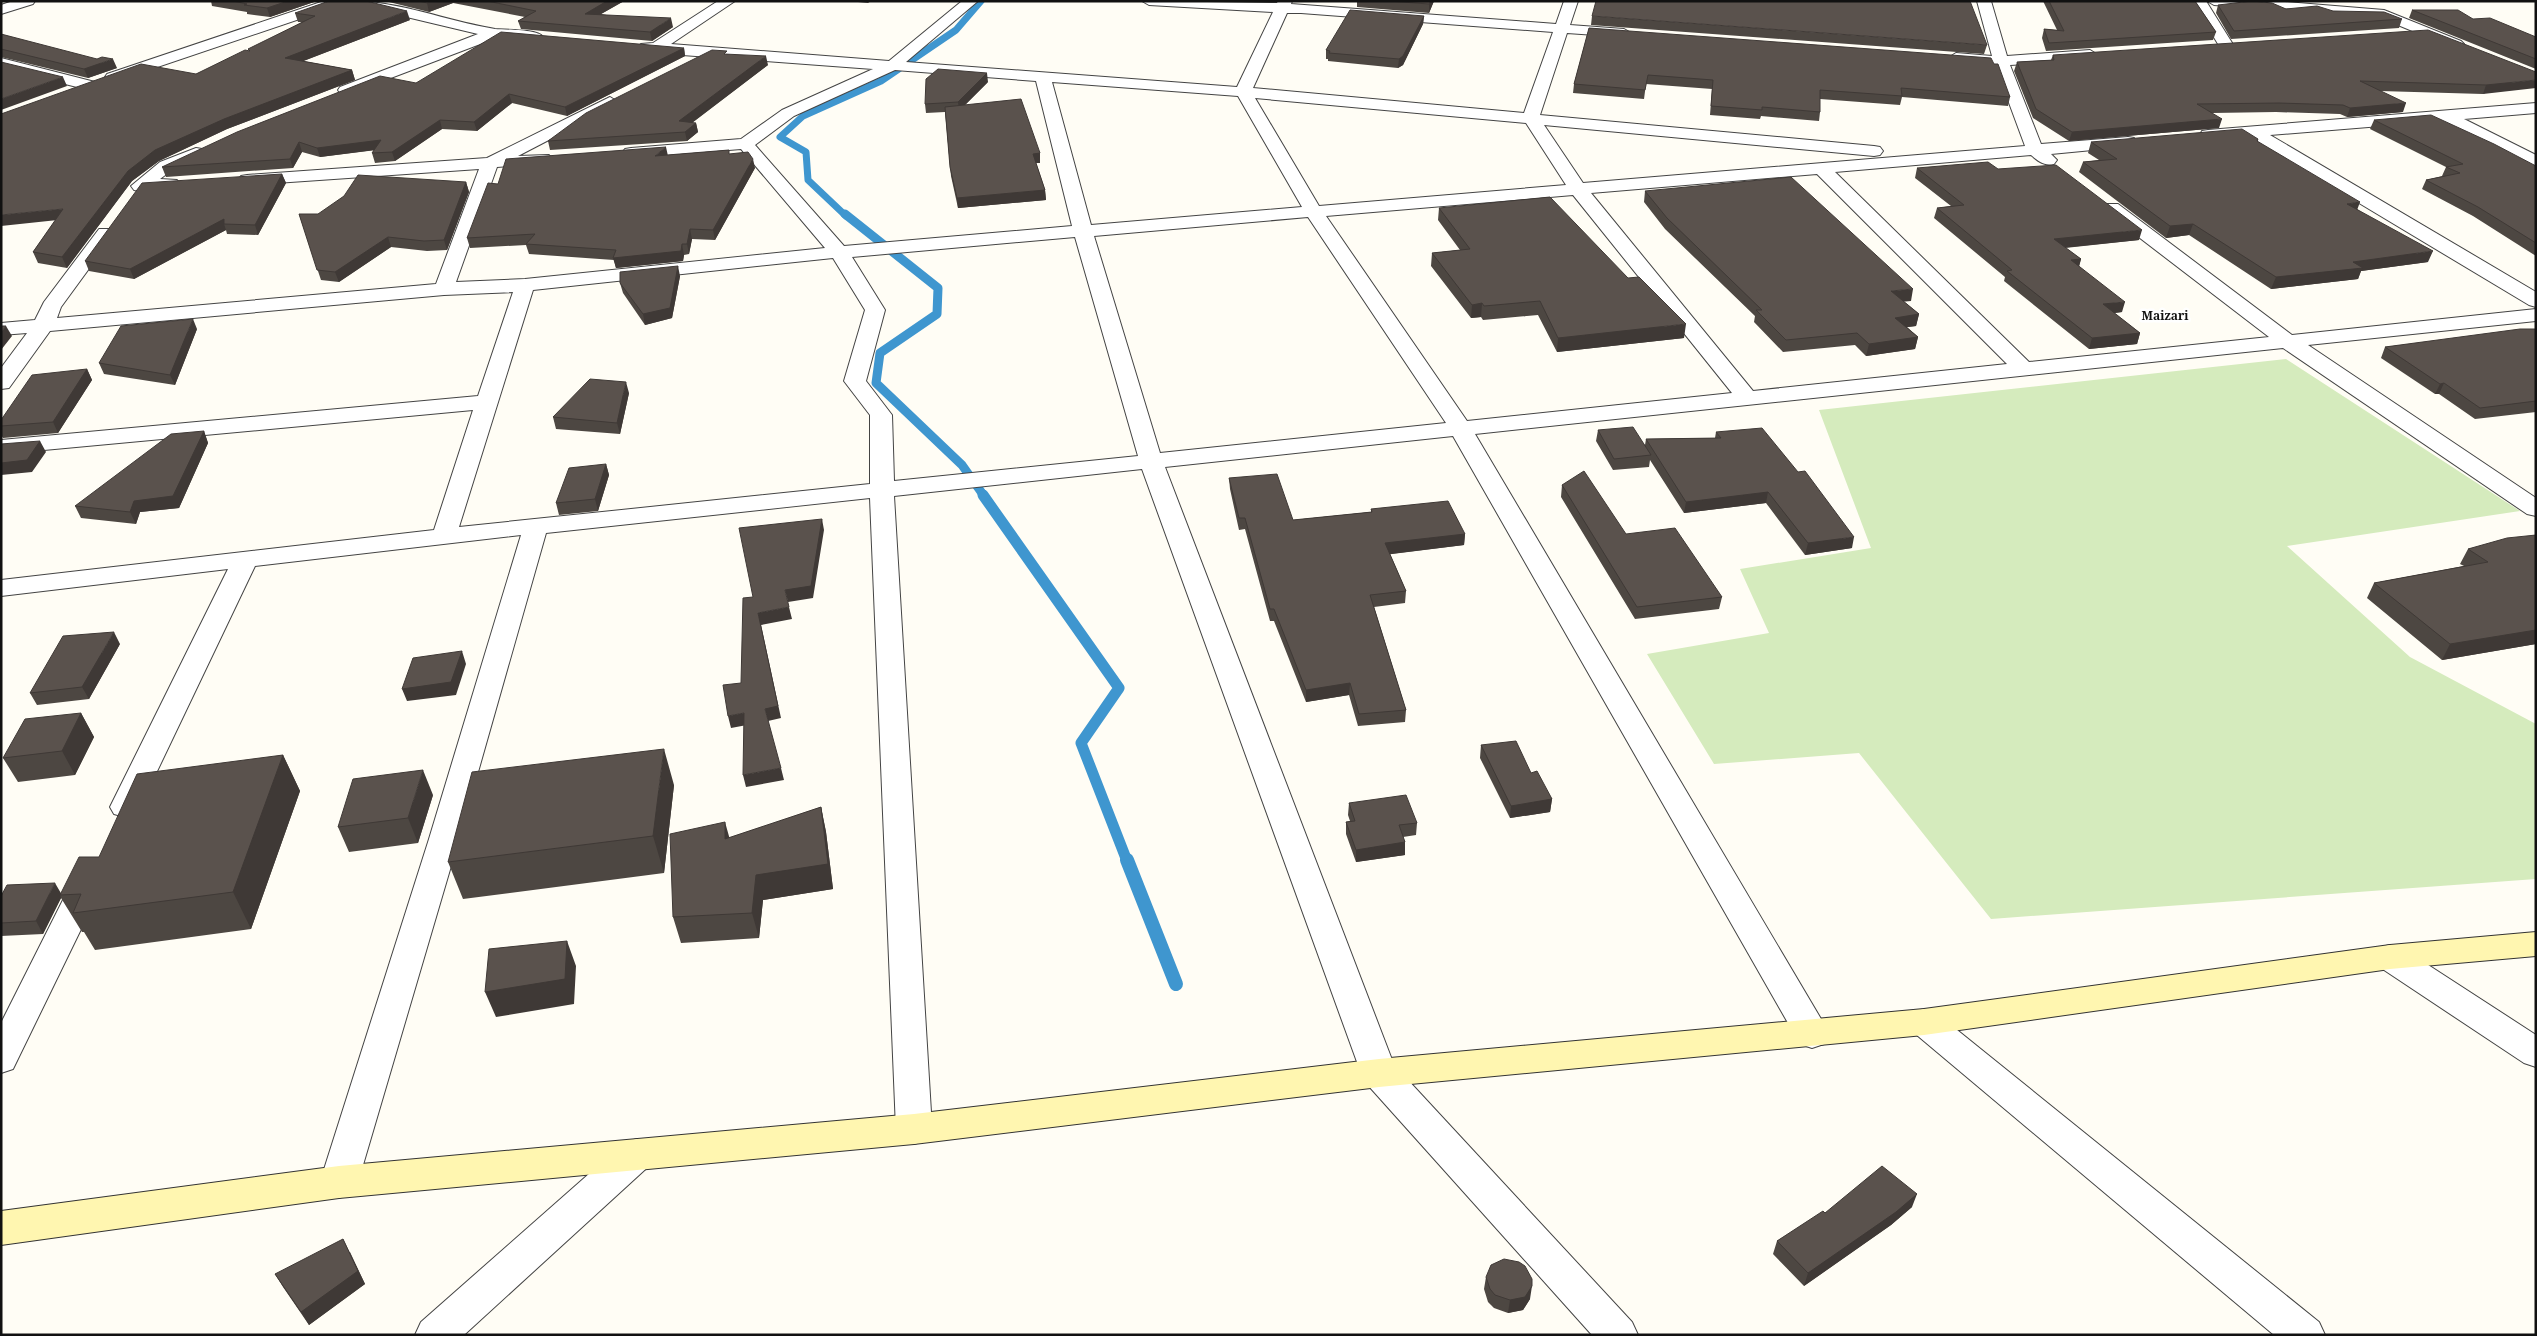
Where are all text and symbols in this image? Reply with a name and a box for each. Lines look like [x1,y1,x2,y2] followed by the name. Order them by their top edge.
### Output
[2142,307,2189,324] district label: Maizari

